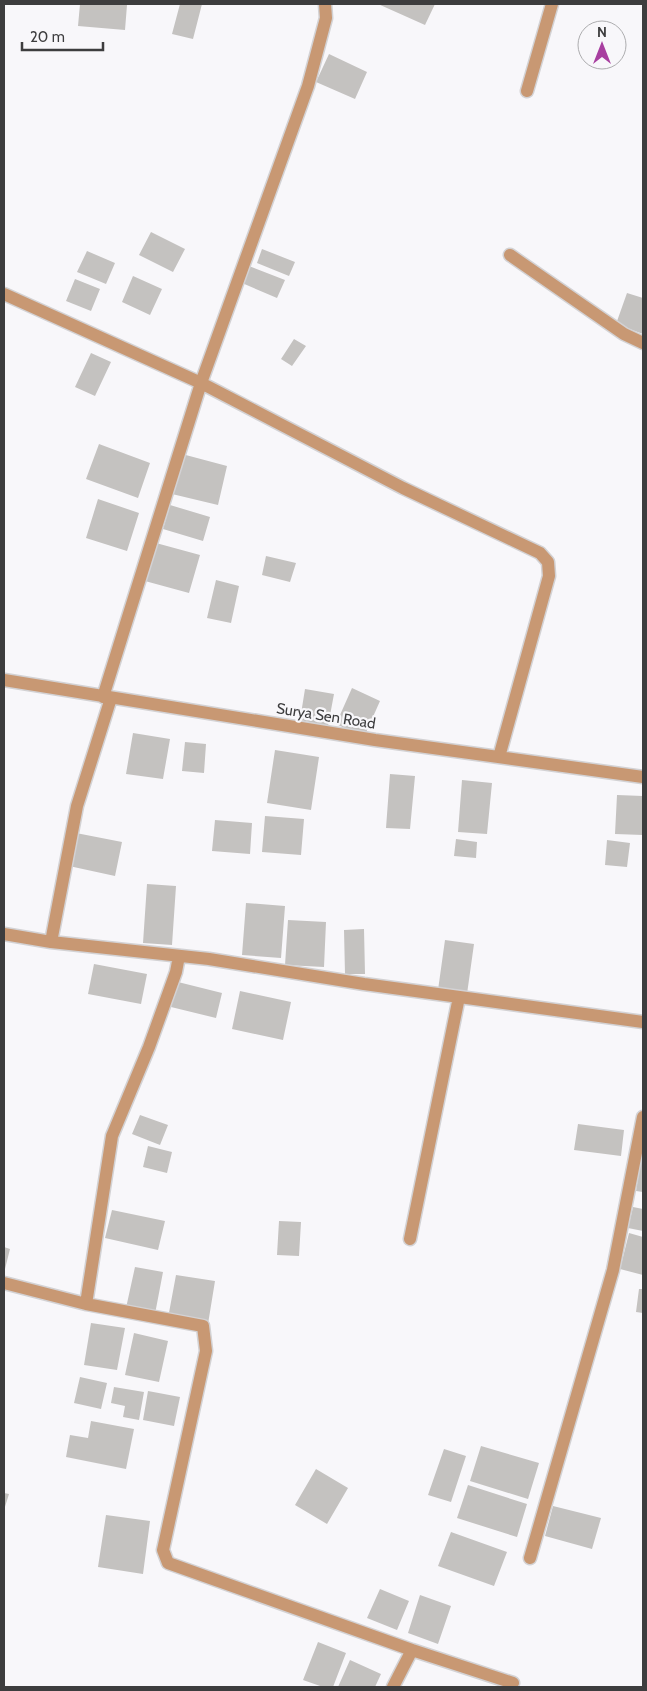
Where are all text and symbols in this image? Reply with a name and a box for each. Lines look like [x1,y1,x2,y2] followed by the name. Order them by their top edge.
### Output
[22,20,104,52] scale bar
[577,20,627,70] north arrow
[597,23,607,41] text: N
[30,28,65,46] text: 20 m
[275,699,377,733] street label: Surya Sen Road

